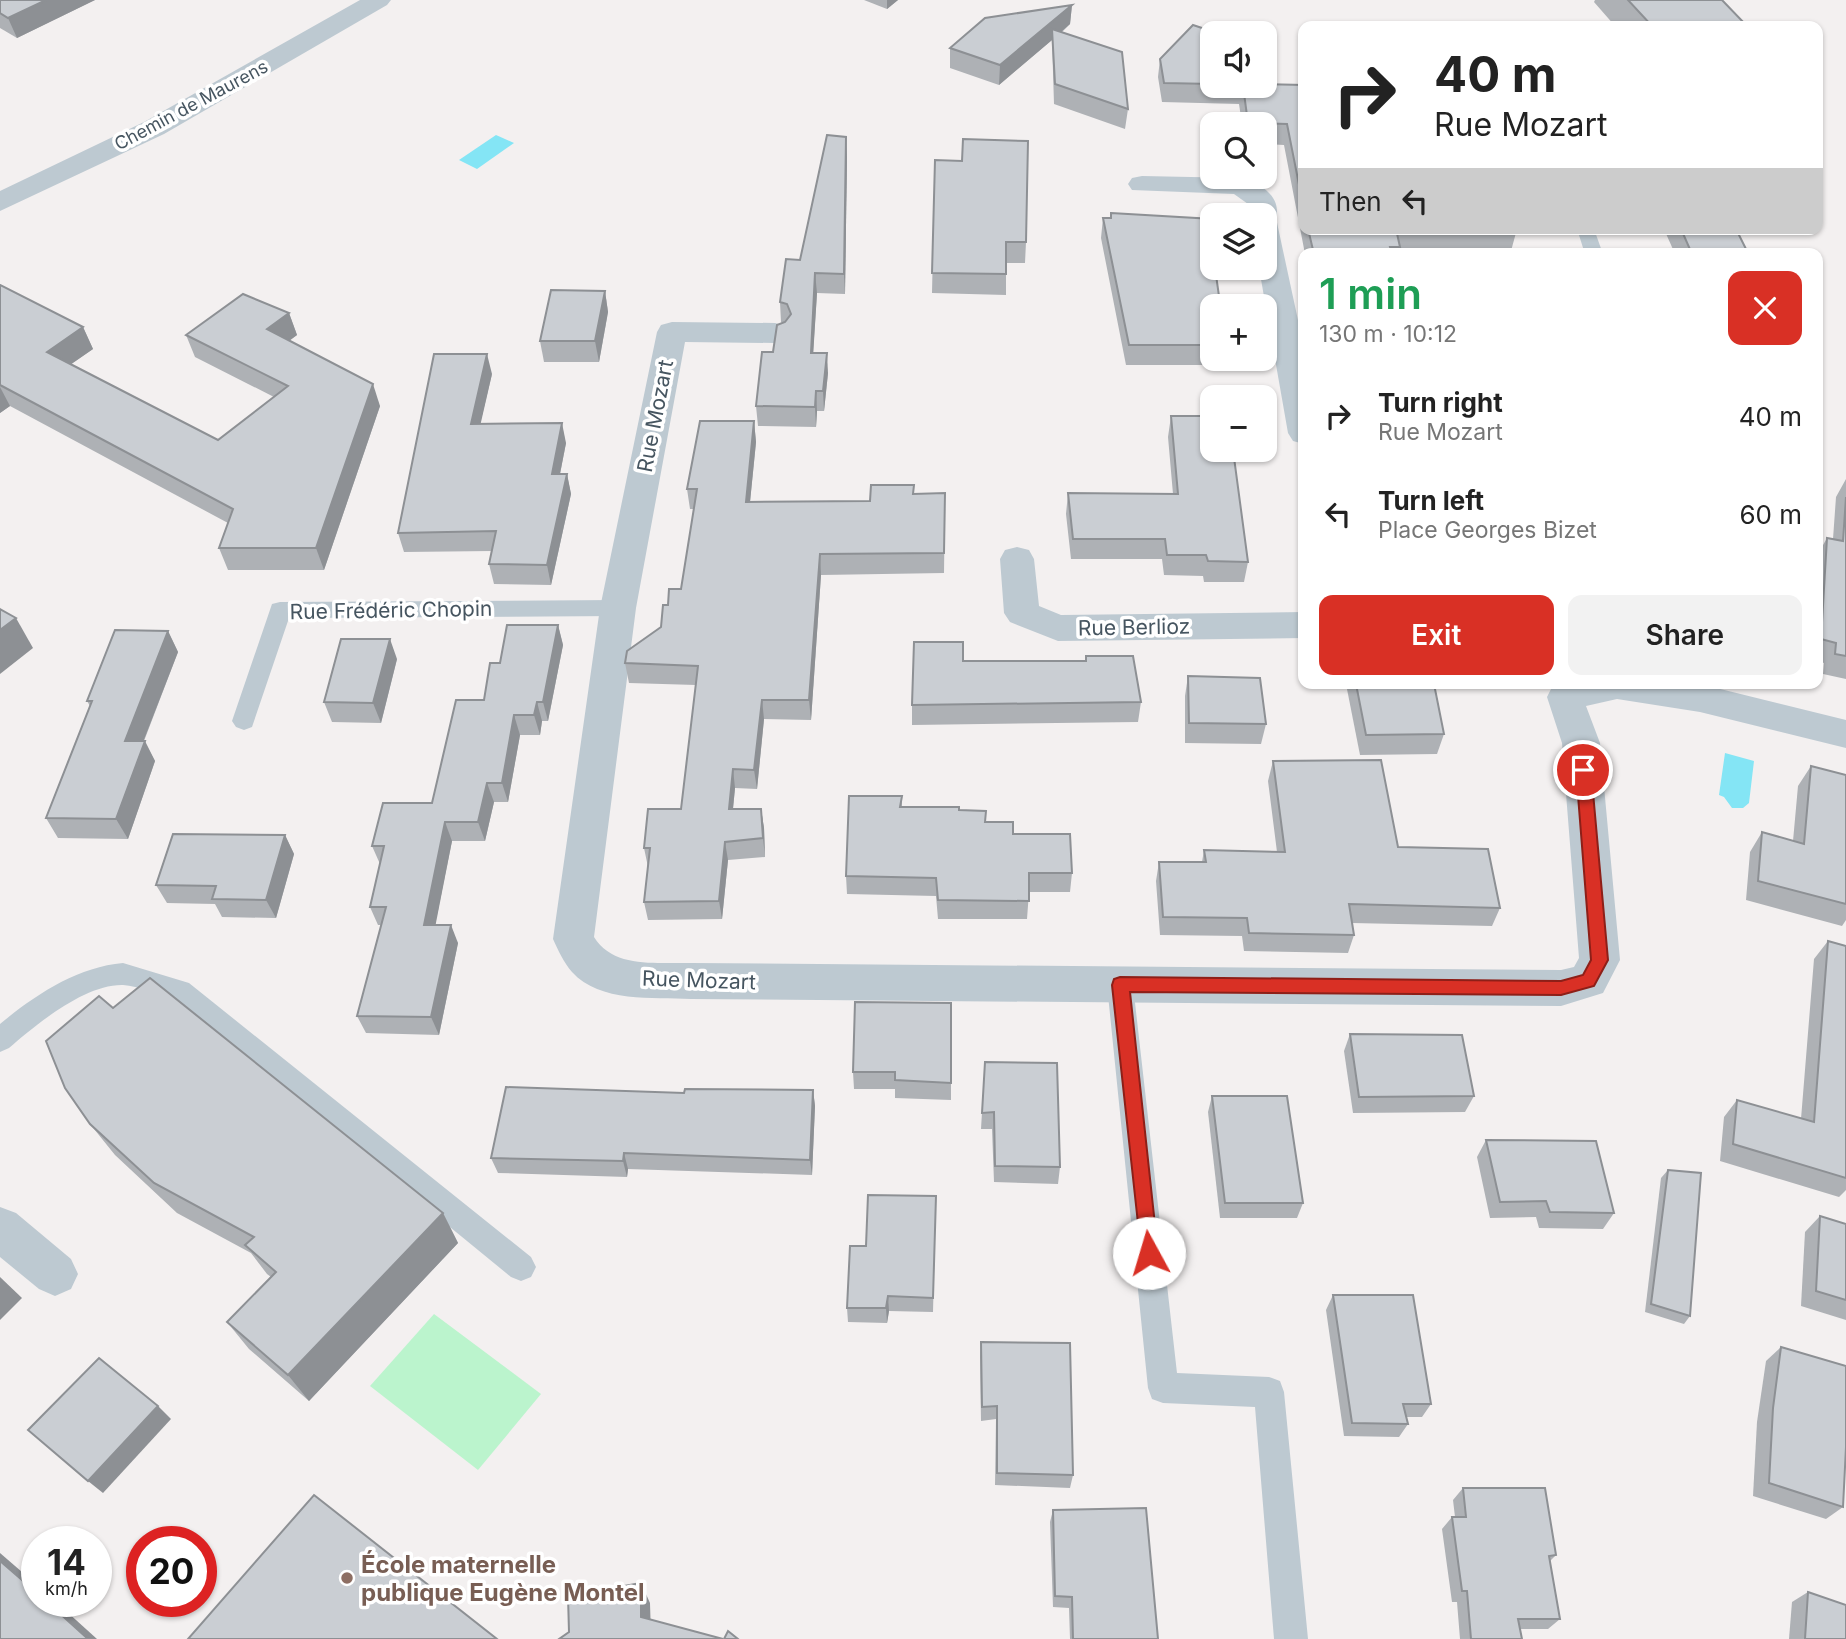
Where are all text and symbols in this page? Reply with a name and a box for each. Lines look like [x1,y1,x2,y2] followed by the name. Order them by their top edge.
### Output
[1200,21,1277,462] map controls
[1200,21,1277,98] button: sound
[1434,45,1557,104] text: 40 m
[1319,49,1410,140] icon: right
[111,56,271,154] street label: Chemin de Maurens
[1434,105,1607,144] text: Rue Mozart
[1200,112,1277,189] button: search
[1396,182,1434,220] icon: left
[1319,186,1382,217] text: Then
[1200,203,1277,280] button: layers
[1319,268,1422,319] text: 1 min
[1728,271,1802,345] button: close
[1200,294,1277,371] button: +
[1319,320,1457,348] text: 130 m · 10:12
[632,358,678,474] street label: Rue Mozart
[1200,385,1277,462] button: −
[1378,387,1503,418] text: Turn right
[1319,397,1357,435] icon: right
[1739,401,1802,432] text: 40 m
[1378,418,1503,446] text: Rue Mozart
[1378,485,1484,516] text: Turn left
[1319,495,1357,533] icon: left
[1739,499,1802,530] text: 60 m
[1378,516,1597,544] text: Place Georges Bizet
[1319,595,1554,675] button: Exit
[1568,595,1802,675] button: Share
[289,596,493,624] street label: Rue Frédéric Chopin
[1078,614,1190,640] street label: Rue Berlioz
[1553,740,1613,800] pin
[1564,751,1602,789] icon: arrive
[642,966,756,994] street label: Rue Mozart
[1112,1216,1186,1290] position arrow
[126,1526,217,1617] speed limit sign: 20
[47,1541,86,1583] text: 14
[361,1550,645,1607] place label: École maternelle publique Eugène Montel
[339,1570,355,1586] marker: École maternelle publique Eugène Montel
[45,1578,88,1599] text: km/h

